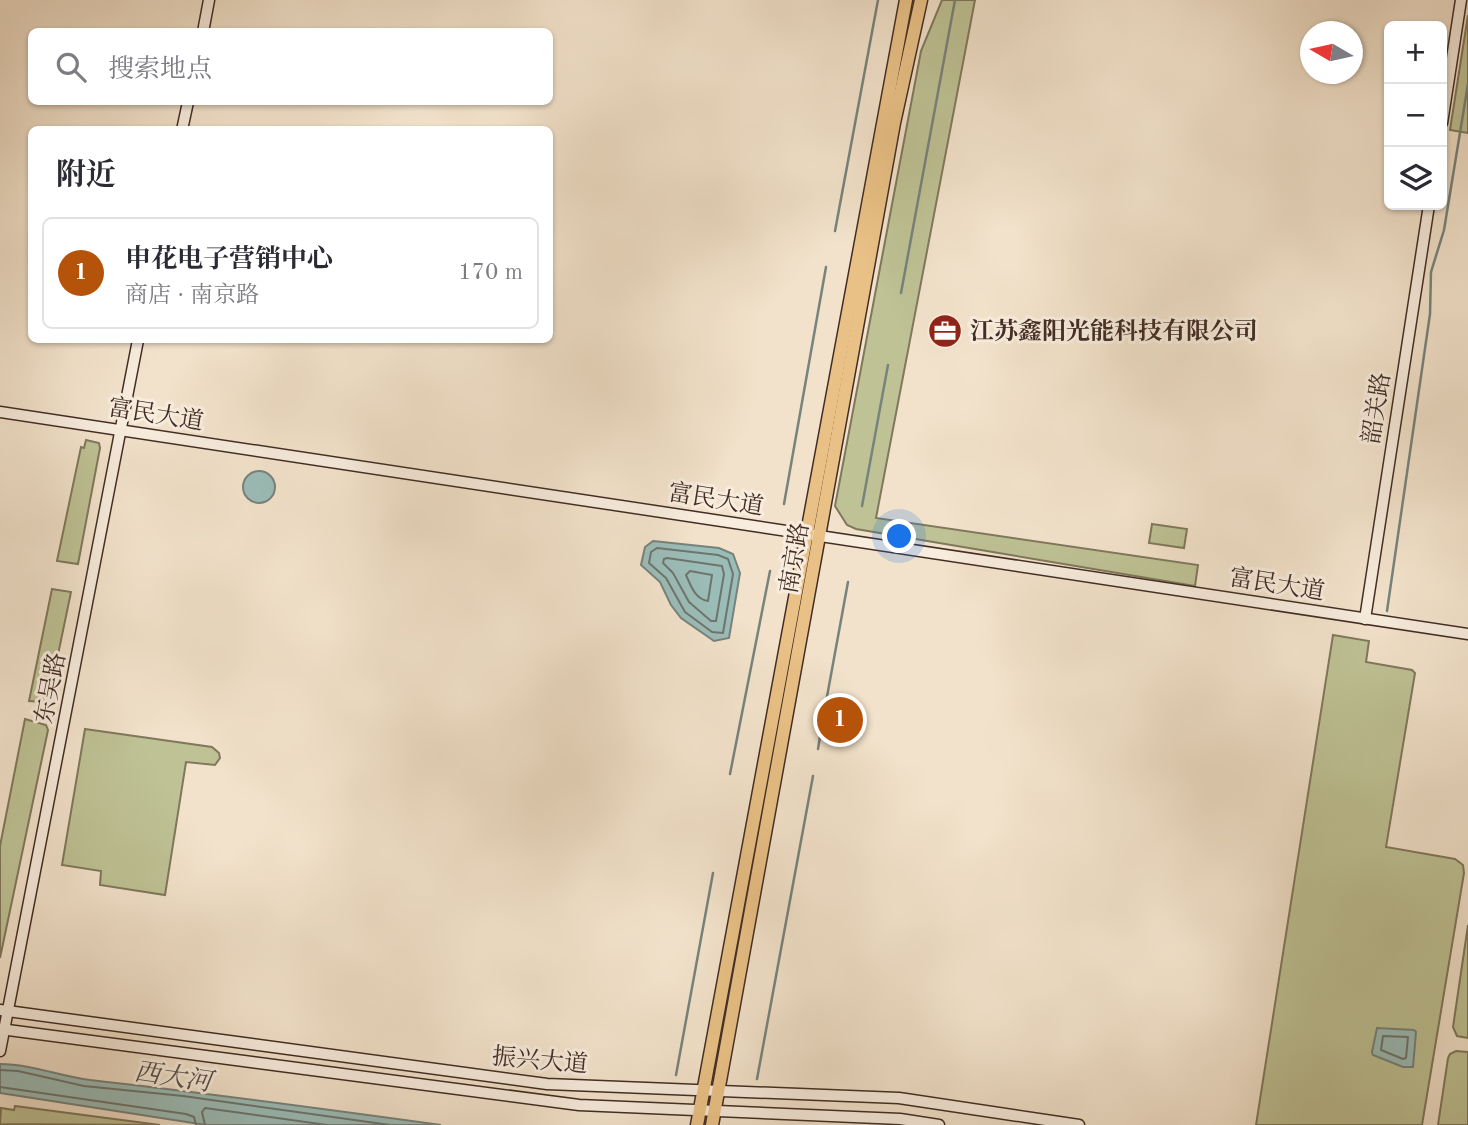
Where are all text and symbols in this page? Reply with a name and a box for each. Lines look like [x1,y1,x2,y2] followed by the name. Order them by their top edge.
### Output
[1300,21,1363,84] north arrow
[1384,21,1447,210] map controls
[1384,21,1447,84] button: +
[28,28,553,105] search box
[52,48,90,86] icon: search
[108,57,212,83] text: 搜索地点
[1384,84,1447,147] button: −
[1384,147,1447,210] button: layers
[56,161,116,191] text: 附近
[125,247,333,273] text: 申花电子营销中心
[74,261,88,284] text: 1
[458,261,523,284] text: 170 m
[125,284,259,307] text: 商店 · 南京路
[926,312,964,350] office icon: 江苏鑫阳光能科技有限公司
[970,318,1258,345] place label: 江苏鑫阳光能科技有限公司
[1358,370,1395,446] street label: 韶关路
[106,394,205,435] street label: 富民大道
[666,479,765,520] street label: 富民大道
[882,519,916,553] your location
[775,520,814,596] street label: 南京路
[1227,564,1326,605] street label: 富民大道
[30,650,71,726] street label: 东吴路
[817,694,863,746] pin: 1
[491,1043,589,1078] street label: 振兴大道
[132,1058,217,1097] water label: 西大河

